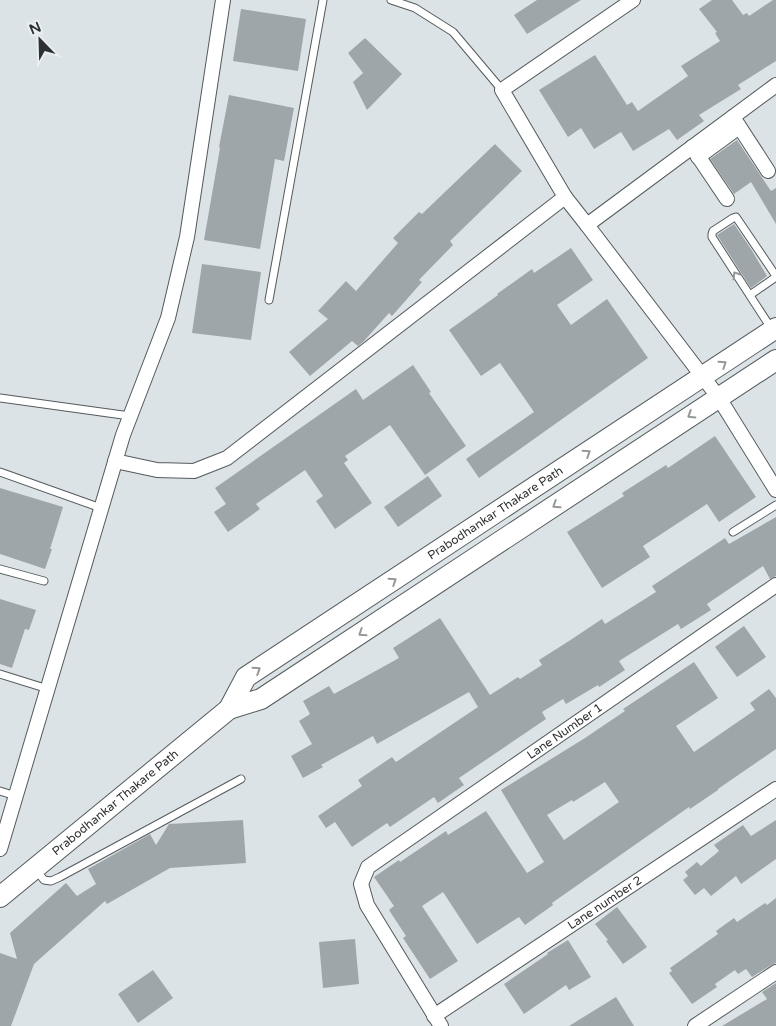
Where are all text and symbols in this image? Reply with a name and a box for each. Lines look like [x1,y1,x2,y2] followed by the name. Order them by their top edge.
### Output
[15,15,65,65] north arrow
[27,18,44,39] text: N
[733,271,743,280] one-way arrow
[717,361,726,370] one-way arrow
[688,409,697,419] one-way arrow
[581,449,590,459] one-way arrow
[425,463,566,562] street label: Prabodhankar Thakare Path
[552,498,561,508] one-way arrow
[387,577,396,587] one-way arrow
[358,626,367,636] one-way arrow
[251,667,261,676] one-way arrow
[524,700,605,762] street label: Lane Number 1
[49,747,181,858] street label: Prabodhankar Thakare Path
[565,873,645,932] street label: Lane number 2

